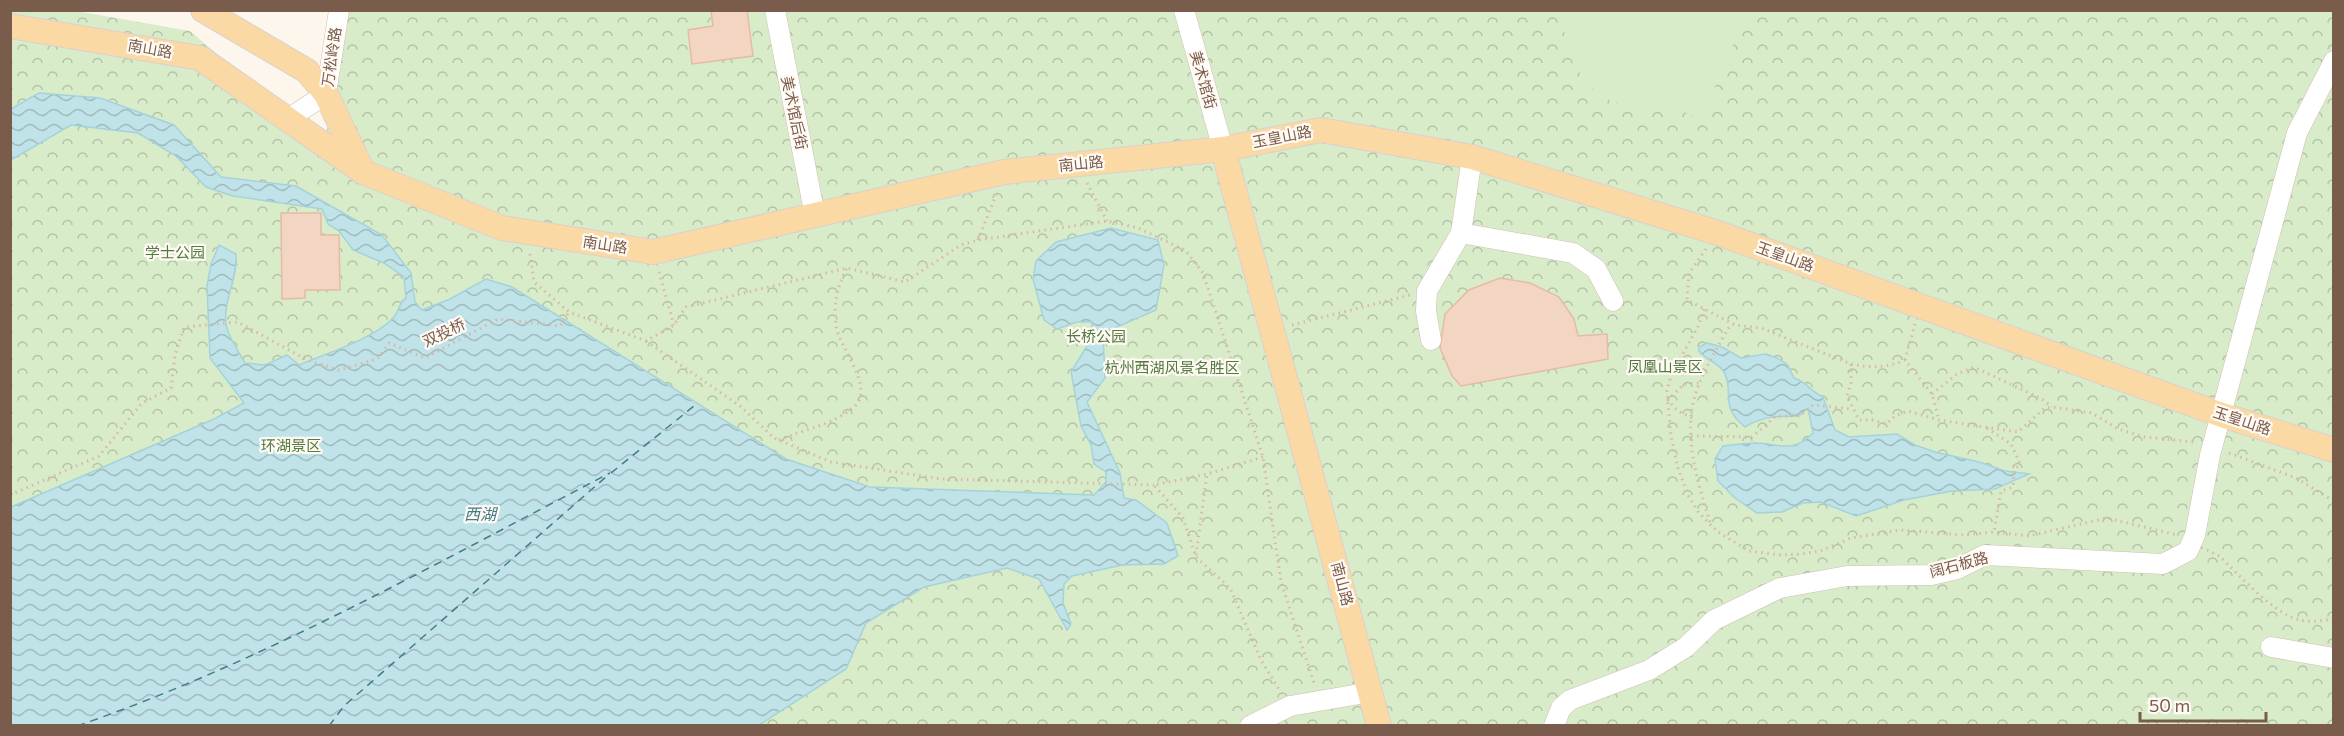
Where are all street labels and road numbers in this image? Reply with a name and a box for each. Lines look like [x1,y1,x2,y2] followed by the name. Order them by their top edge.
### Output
[318,26,344,88] street label: 万松岭路
[126,35,174,61] street label: 南山路
[1187,48,1221,111] street label: 美术馆街
[778,74,812,151] street label: 美术馆后街
[1251,121,1313,151] street label: 玉皇山路
[1058,152,1104,174] street label: 南山路
[582,232,629,256] street label: 南山路
[1754,237,1817,275] street label: 玉皇山路
[419,314,468,350] street label: 双投桥
[2211,402,2274,438] street label: 玉皇山路
[1927,548,1990,580] street label: 阔石板路
[1328,560,1357,608] street label: 南山路

